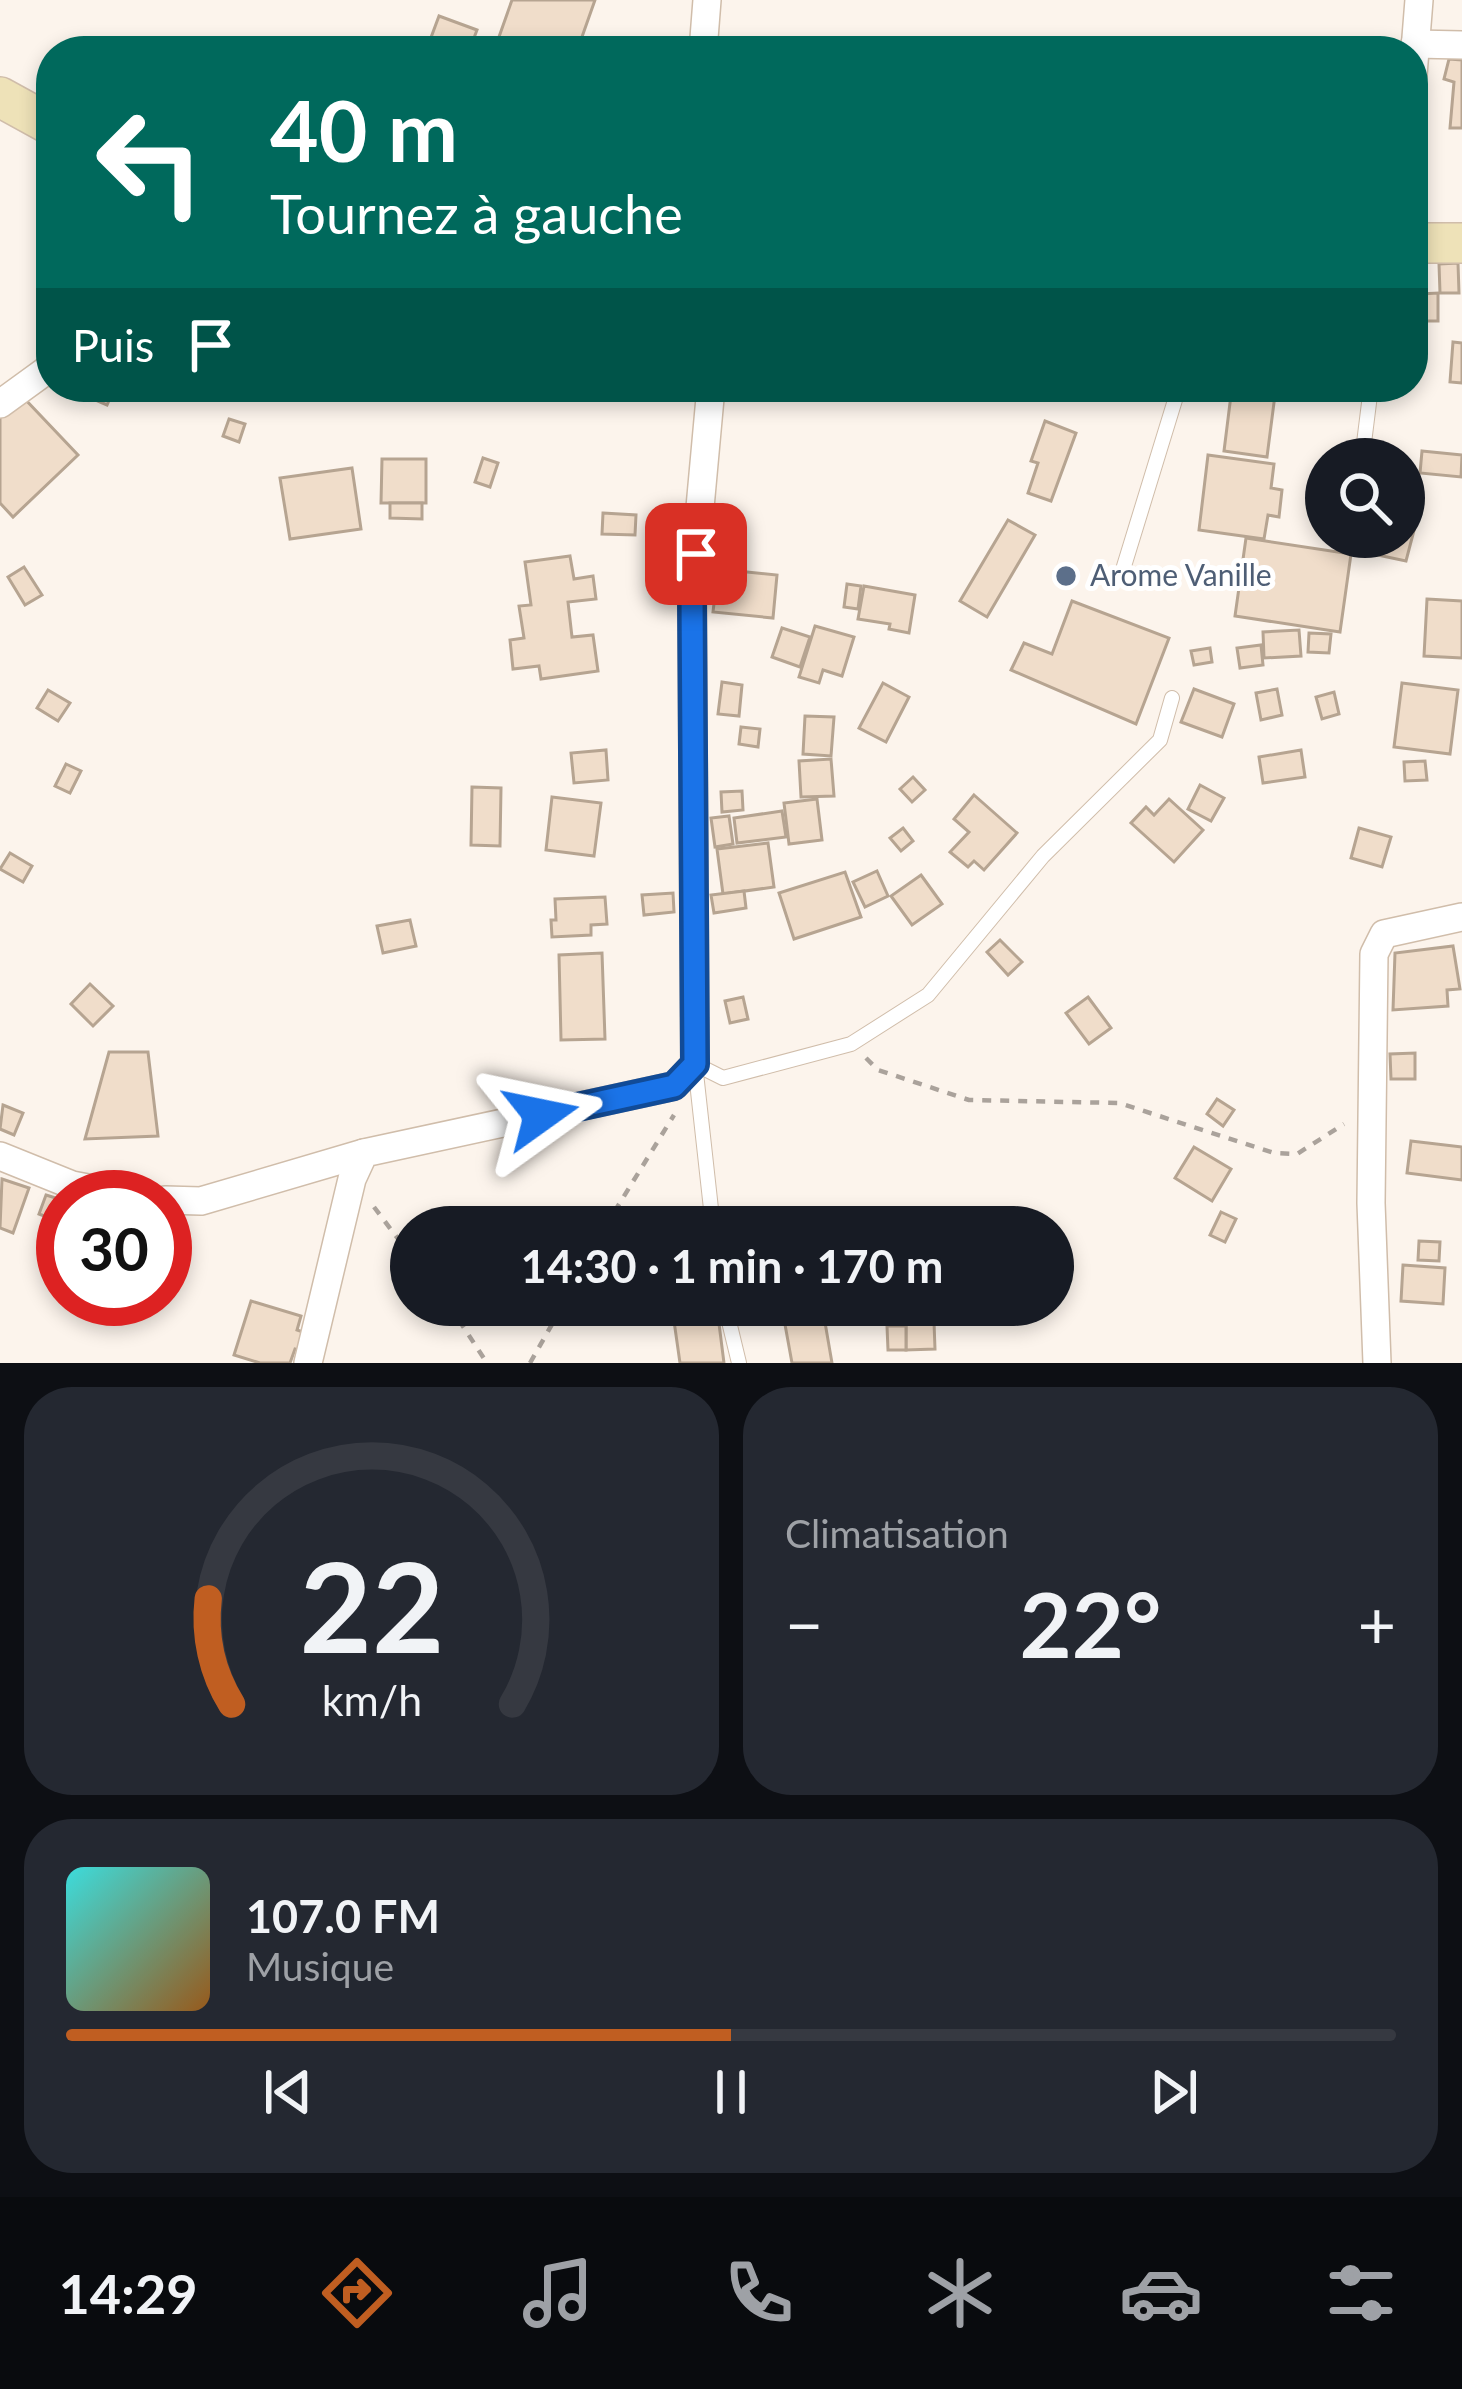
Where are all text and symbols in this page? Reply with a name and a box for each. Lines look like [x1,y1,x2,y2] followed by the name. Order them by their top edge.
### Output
[270,79,458,180] text: 40 m
[72,84,228,240] icon: left
[270,181,683,246] text: Tournez à gauche
[178,312,244,378] icon: arrive
[72,318,154,372] text: Puis
[1305,438,1425,558] map controls
[1305,438,1425,558] button: search
[645,503,747,605] pin
[663,521,729,587] icon: arrive
[1090,556,1272,592] place label: Arome Vanille
[1053,563,1079,589] marker: Arome Vanille
[478,1052,604,1178] position arrow
[36,1170,192,1326] speed limit sign: 30
[521,1239,943,1293] text: 14:30 · 1 min · 170 m
[785,1510,1009,1556] text: Climatisation
[299,1530,444,1680] text: 22
[1020,1569,1161,1677] text: 22°
[785,1584,823,1663] text: −
[1358,1584,1396,1663] text: +
[321,1674,422,1725] text: km/h
[246,1889,440,1943] text: 107.0 FM
[246,1943,394,1989] text: Musique
[255,2059,321,2125] icon: previous
[698,2059,764,2125] icon: pause
[1141,2059,1207,2125] icon: next
[315,2251,399,2335] icon: directions
[516,2251,600,2335] icon: music
[717,2251,801,2335] icon: phone
[918,2251,1002,2335] icon: climate
[1119,2251,1203,2335] icon: car
[1319,2251,1403,2335] icon: filters
[58,2261,198,2326] text: 14:29

